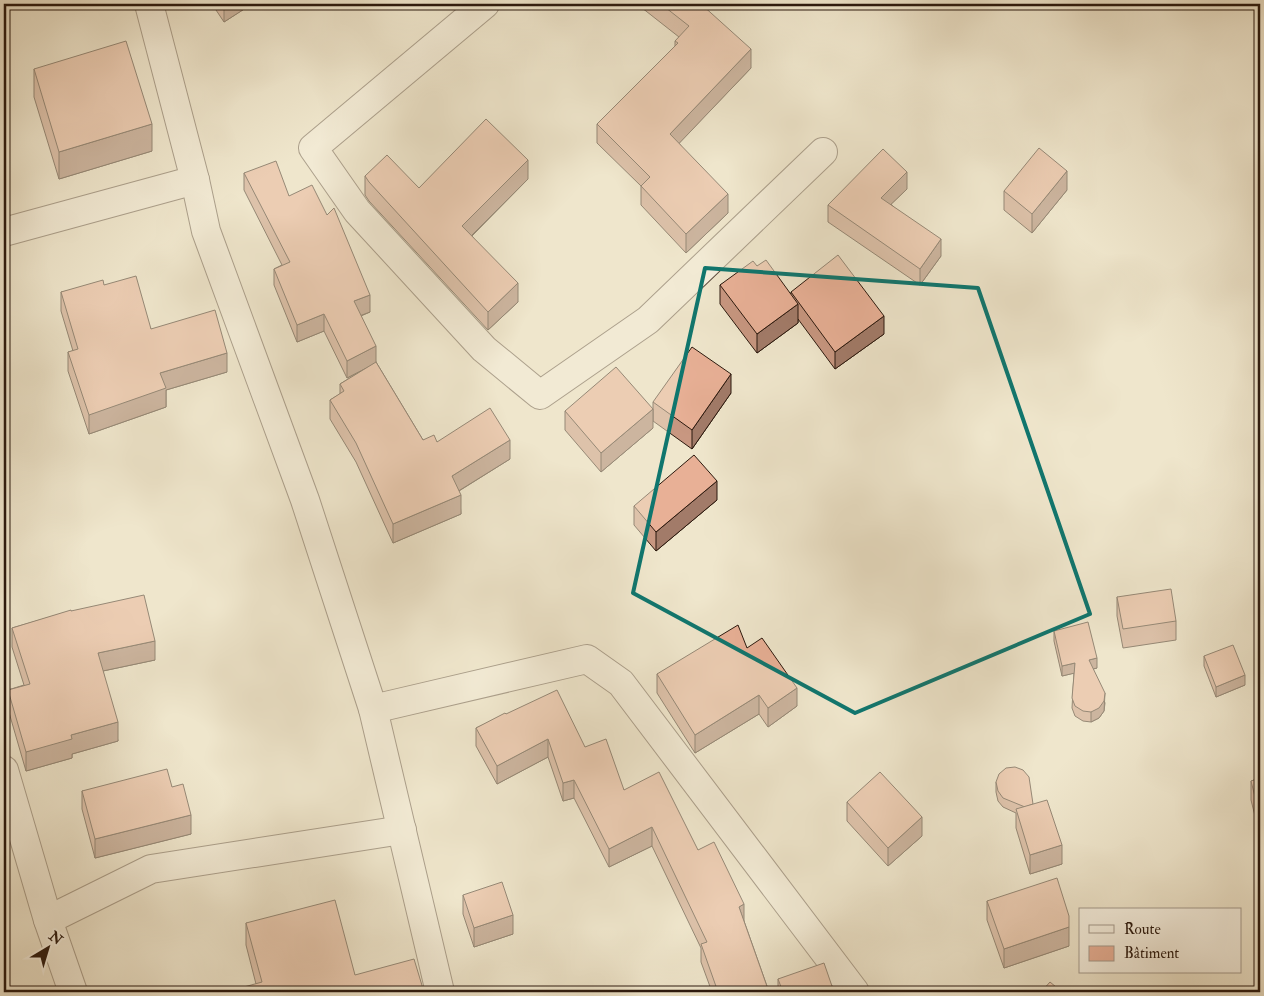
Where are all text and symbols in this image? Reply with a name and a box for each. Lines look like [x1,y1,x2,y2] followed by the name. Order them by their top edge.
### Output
[1079,908,1242,974] legend
[1124,920,1161,939] text: Route
[22,924,72,974] north arrow
[45,927,66,949] text: N
[1124,944,1179,963] text: Bâtiment

